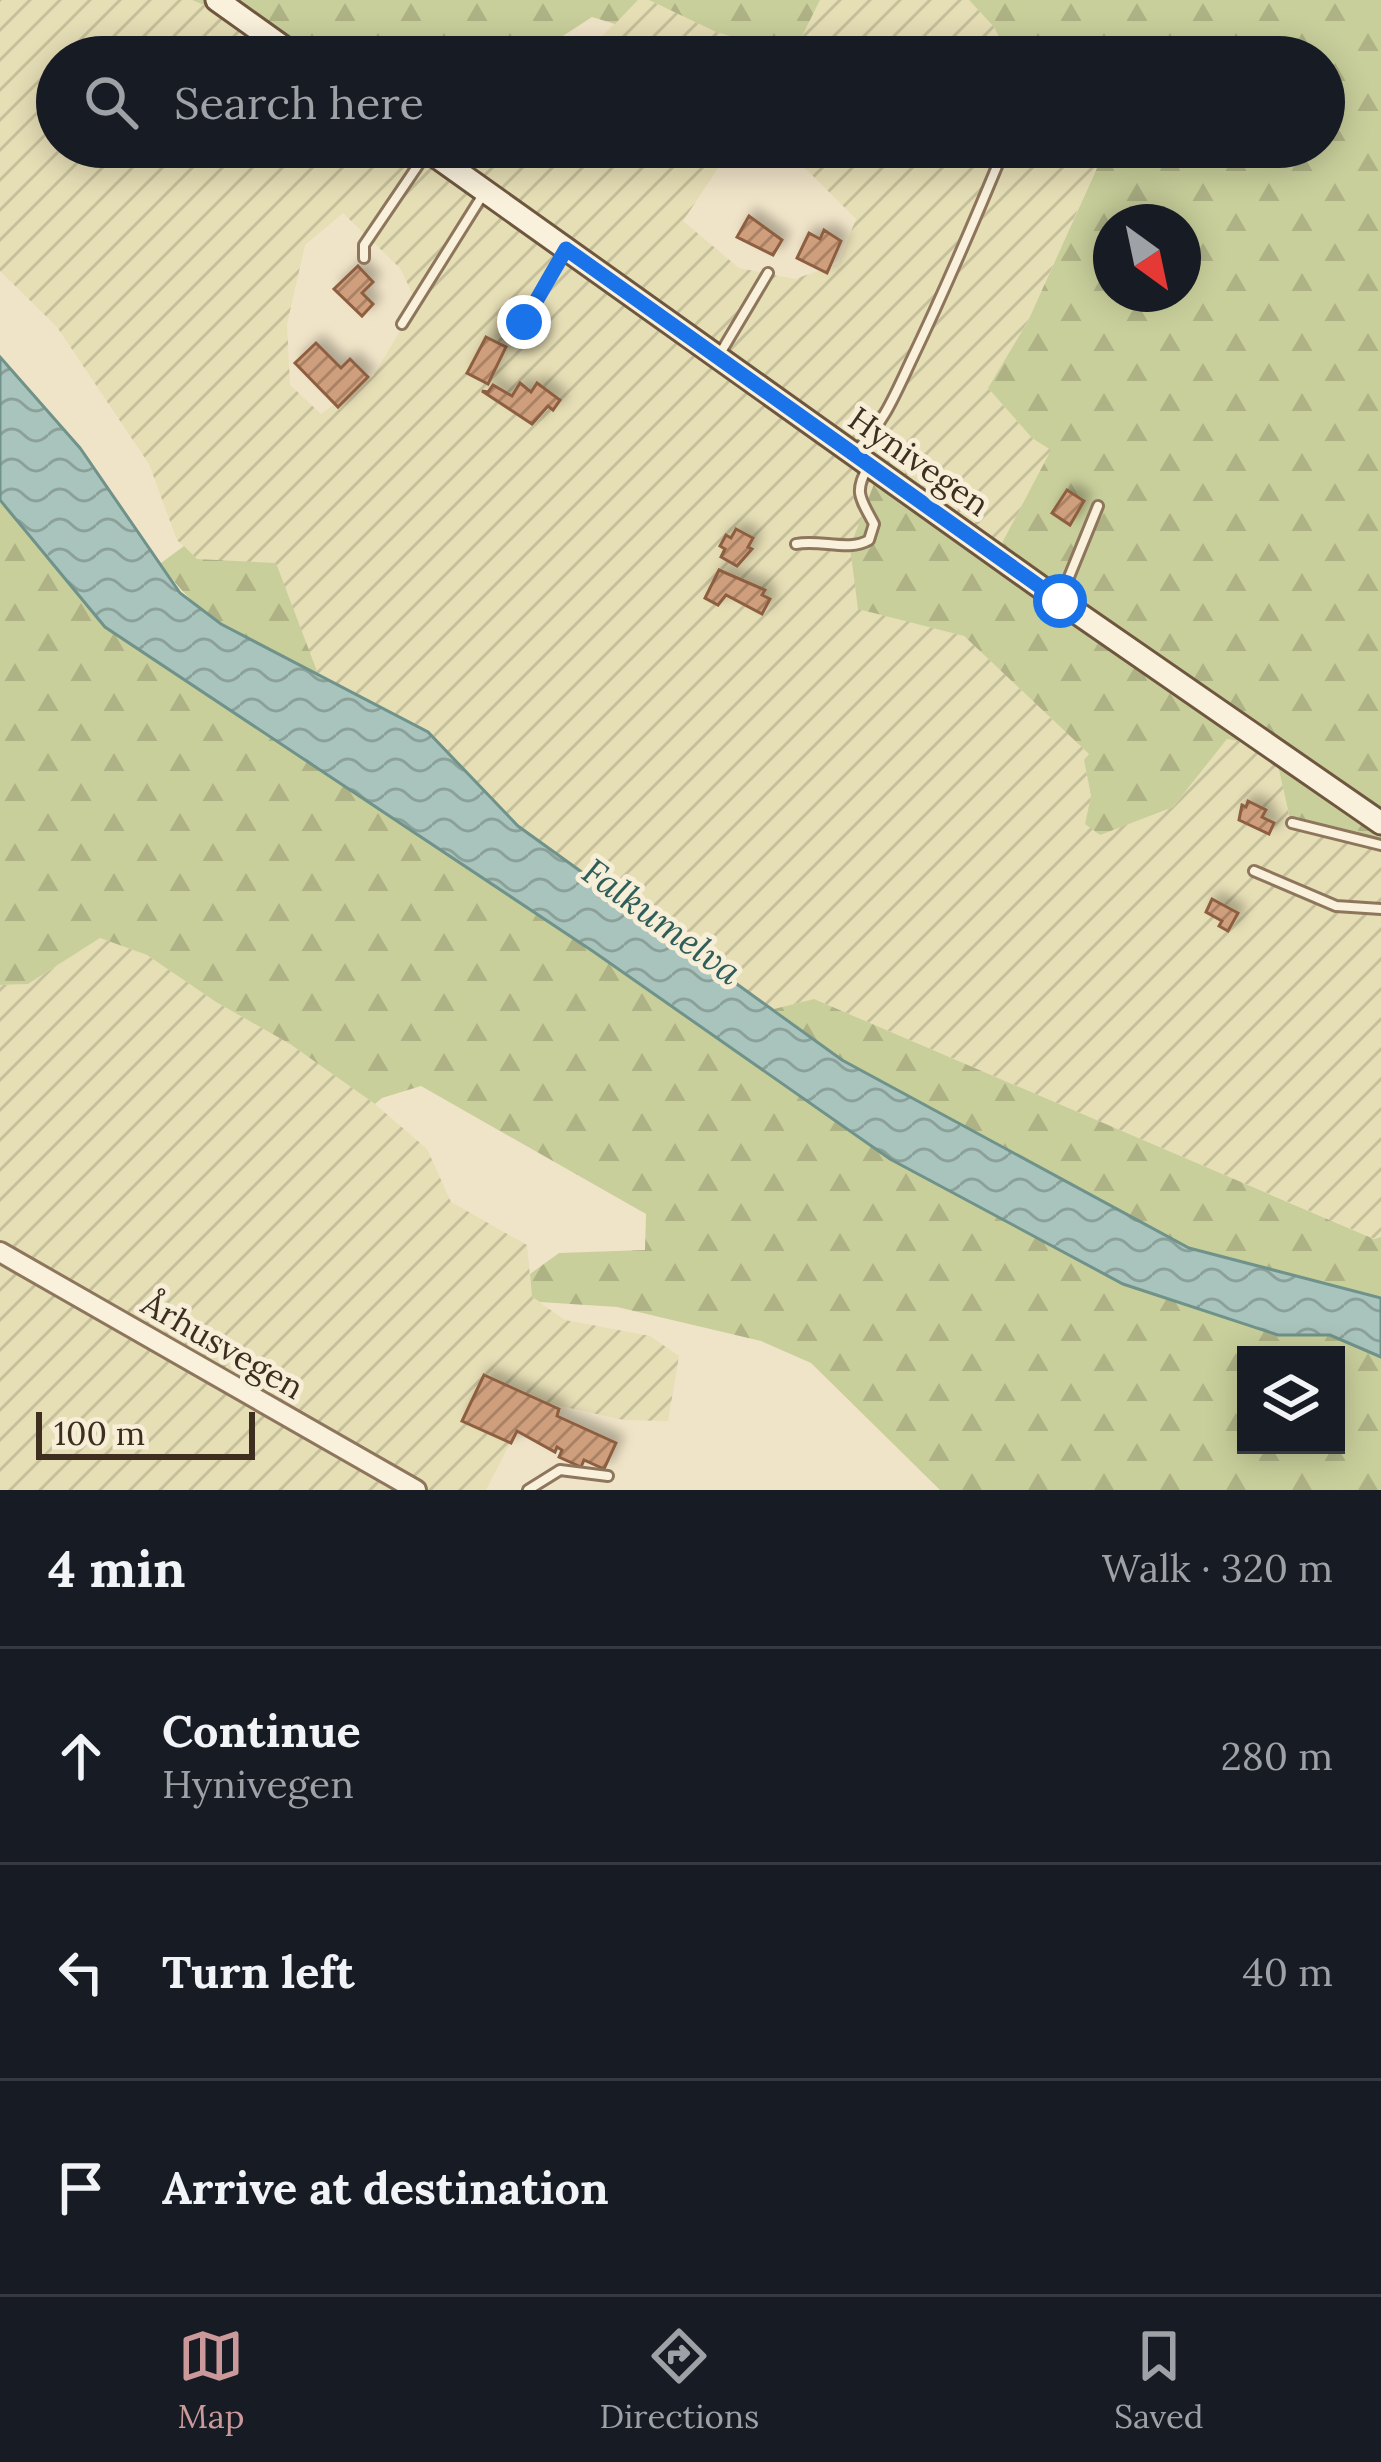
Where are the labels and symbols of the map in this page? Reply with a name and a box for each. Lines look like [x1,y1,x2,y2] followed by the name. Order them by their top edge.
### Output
[1093,204,1201,312] north arrow
[497,295,551,349] route end
[840,397,998,525] street label: Hynivegen
[1033,574,1087,628] route start
[573,848,751,994] water label: Falkumelva
[134,1281,311,1408] street label: Århusvegen
[36,1406,255,1459] scale bar

